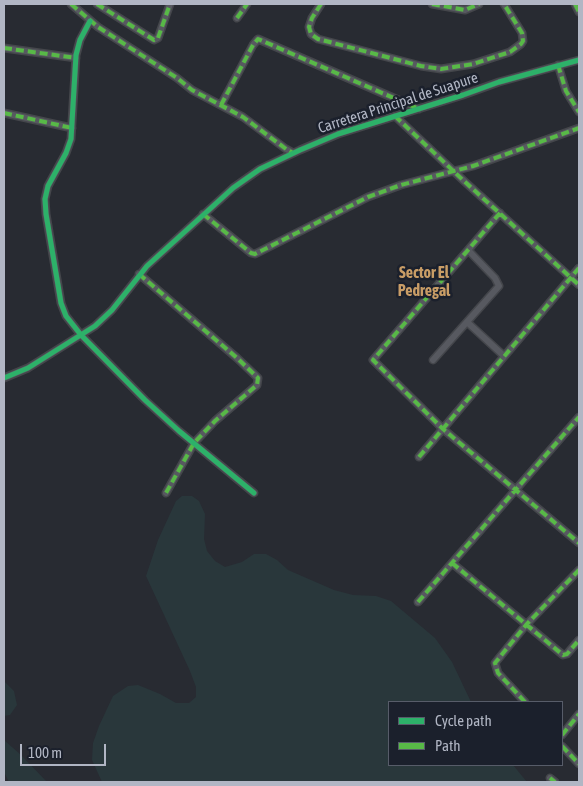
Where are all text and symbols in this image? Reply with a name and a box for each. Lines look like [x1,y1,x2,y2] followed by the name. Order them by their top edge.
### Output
[316,69,480,137] street label: Carretera Principal de Suapure
[398,263,450,301] district label: Sector El Pedregal
[388,701,563,766] legend
[435,712,492,729] text: Cycle path
[22,734,109,766] scale bar
[435,737,461,754] text: Path
[28,744,62,761] text: 100 m

